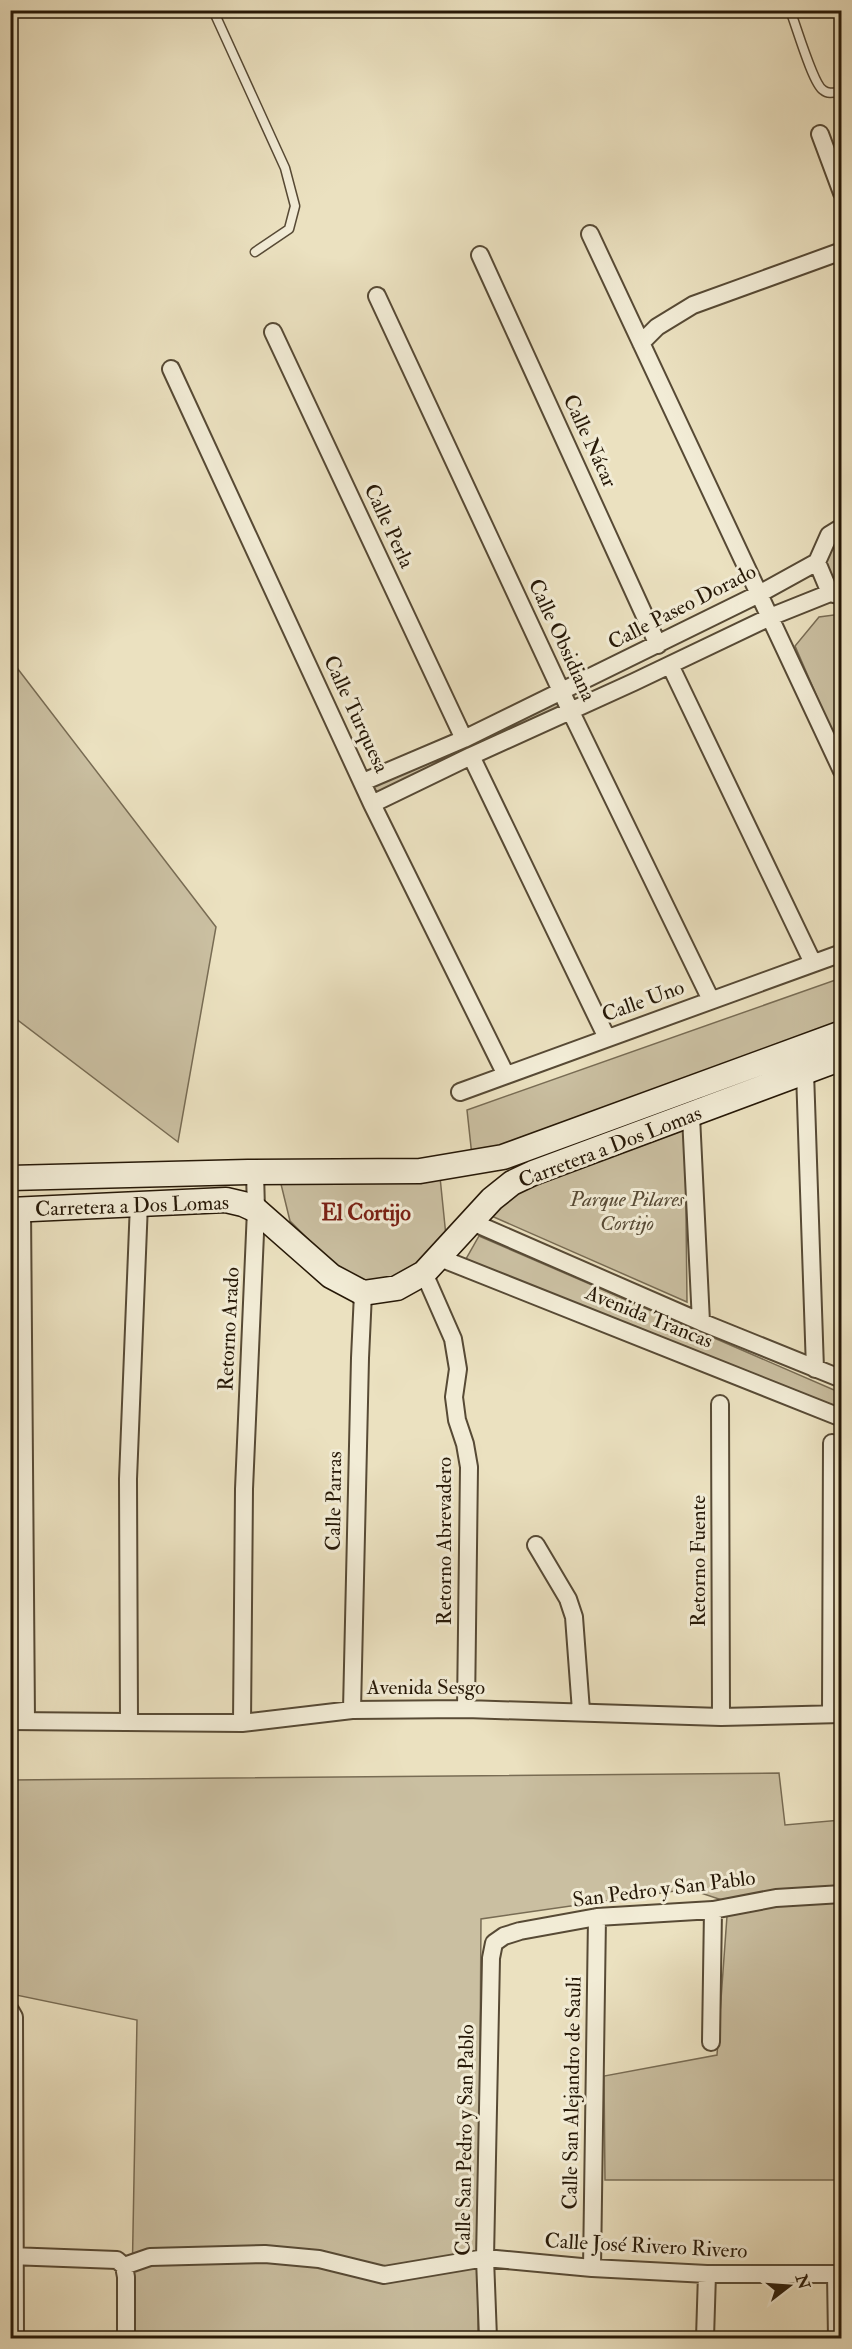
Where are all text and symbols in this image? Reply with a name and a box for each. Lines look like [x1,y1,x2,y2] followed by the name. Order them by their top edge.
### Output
[557,390,623,492] street label: Calle Nácar
[358,479,420,573] street label: Calle Perla
[603,558,761,656] street label: Calle Paseo Dorado
[522,575,602,706] street label: Calle Obsidiana
[317,651,395,777] street label: Calle Turquesa
[598,974,688,1028] street label: Calle Uno
[515,1100,705,1194] street label: Carretera a Dos Lomas
[569,1186,685,1237] park label: Parque Pilares Cortijo
[34,1189,230,1223] street label: Carretera a Dos Lomas
[321,1199,411,1227] district label: El Cortijo
[212,1266,246,1392] street label: Retorno Arado
[580,1279,717,1355] street label: Avenida Trancas
[320,1451,348,1551] street label: Calle Parras
[431,1457,458,1625] street label: Retorno Abrevadero
[685,1495,712,1627] street label: Retorno Fuente
[366,1674,485,1701] street label: Avenida Sesgo
[571,1864,757,1914] street label: San Pedro y San Pablo
[556,1976,588,2210] street label: Calle San Alejandro de Sauli
[449,2024,481,2256] street label: Calle San Pedro y San Pablo
[544,2227,748,2265] street label: Calle José Rivero Rivero
[759,2256,819,2316] north arrow
[790,2271,814,2292] text: N

